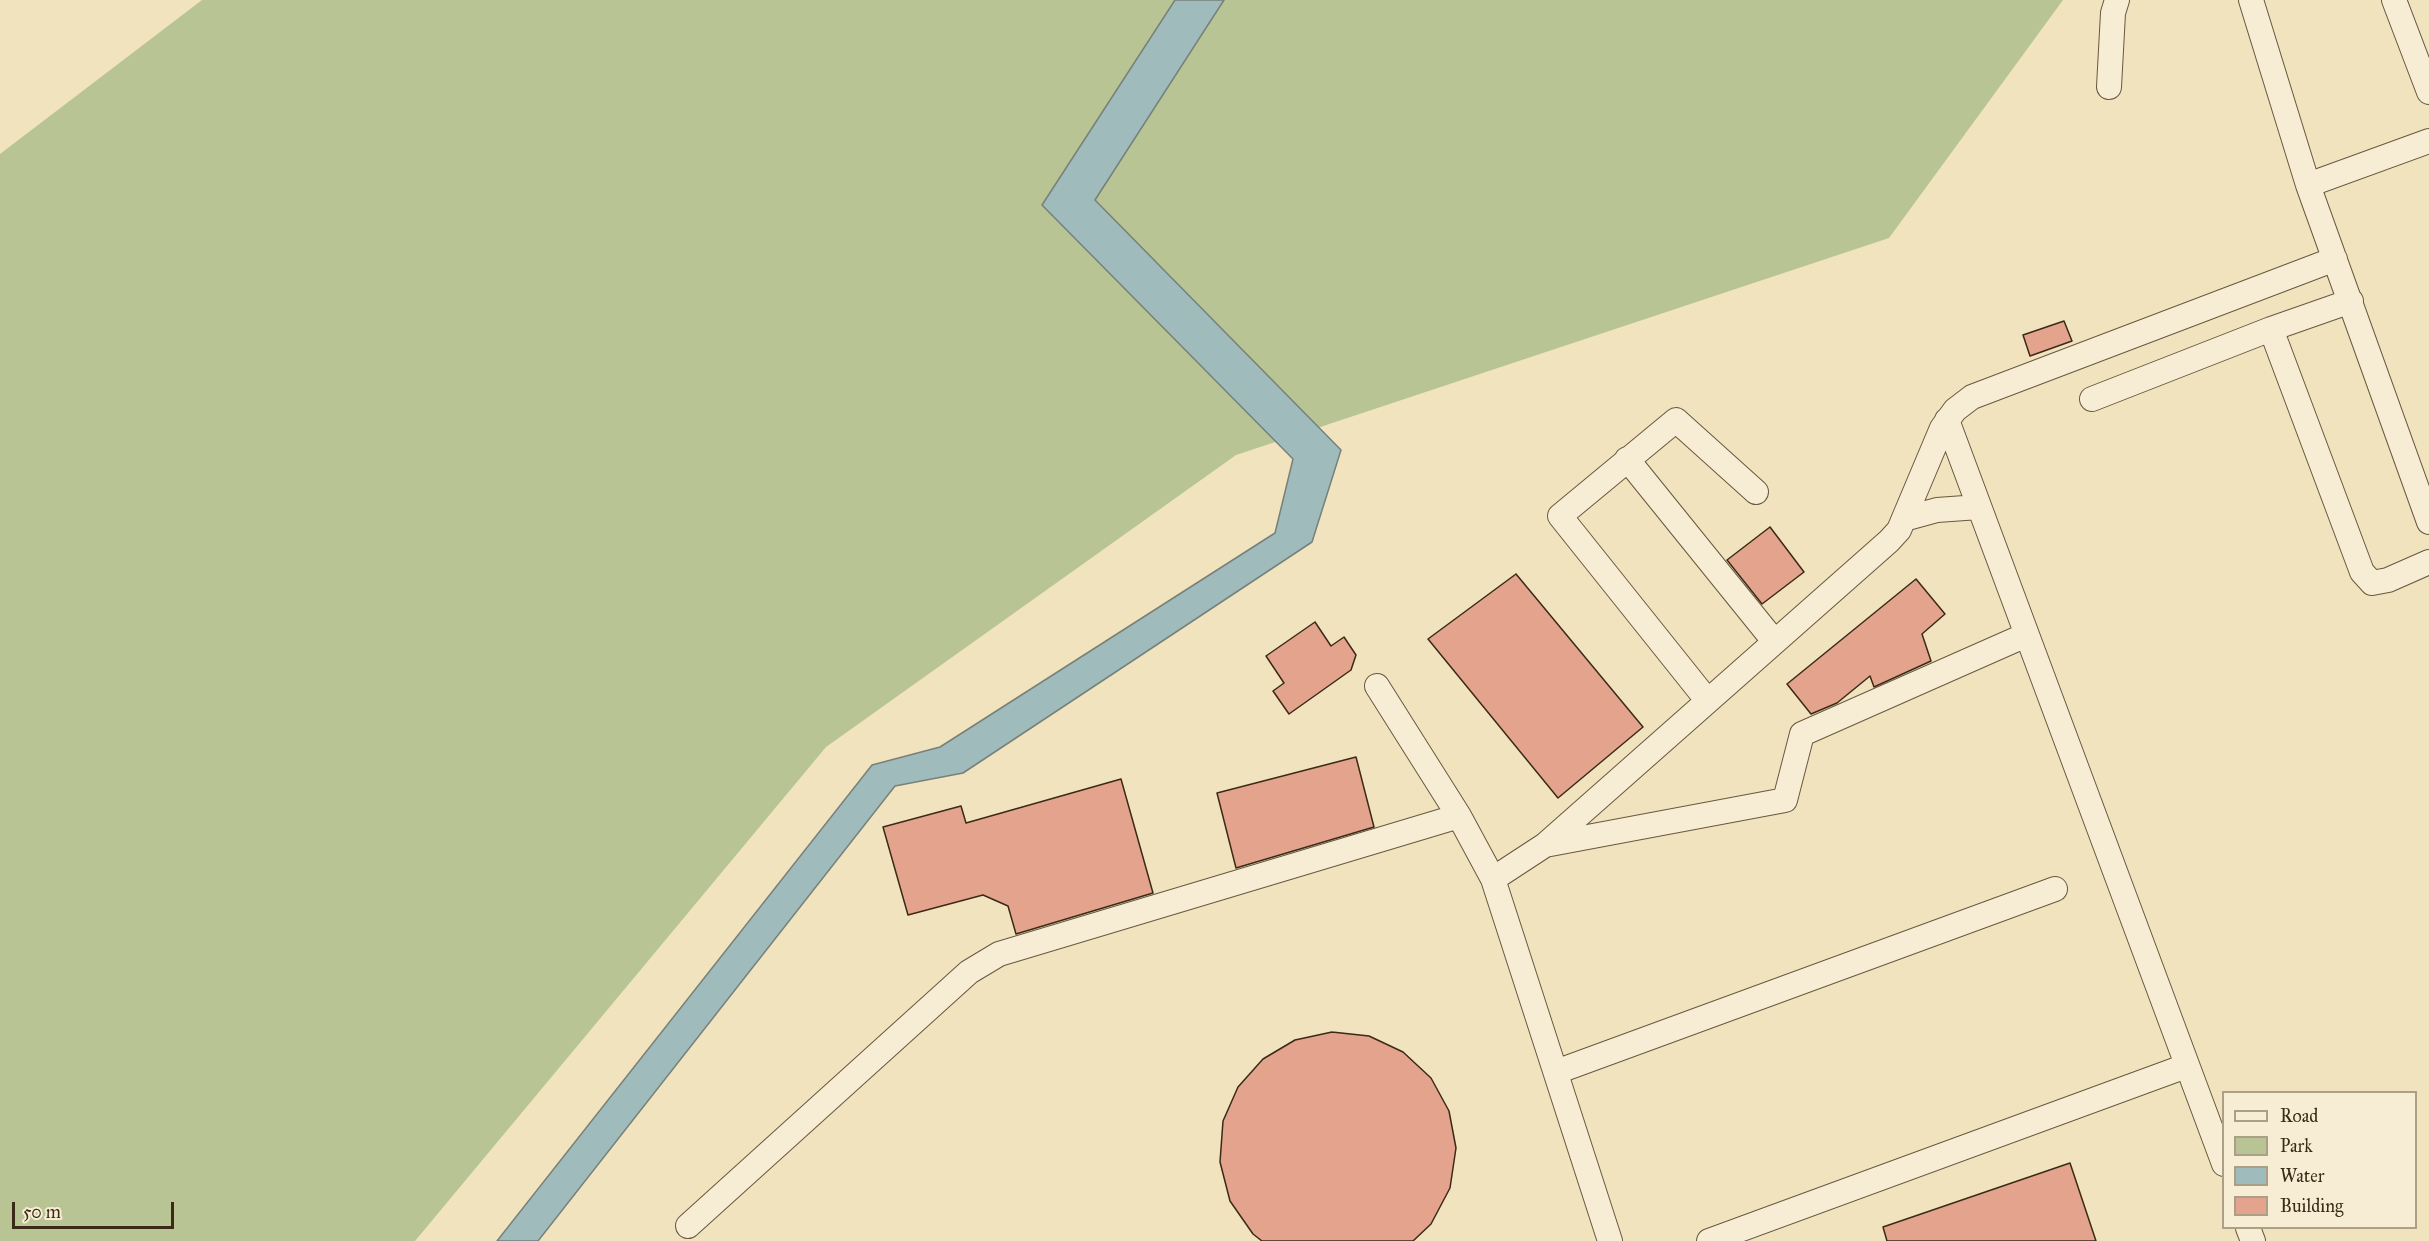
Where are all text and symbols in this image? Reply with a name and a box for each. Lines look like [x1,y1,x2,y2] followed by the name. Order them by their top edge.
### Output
[2222,1091,2417,1229] legend
[2280,1105,2318,1127] text: Road
[2280,1135,2313,1157] text: Park
[2280,1165,2324,1187] text: Water
[15,1190,177,1228] scale bar
[2280,1195,2343,1217] text: Building
[23,1201,61,1223] text: 50 m

